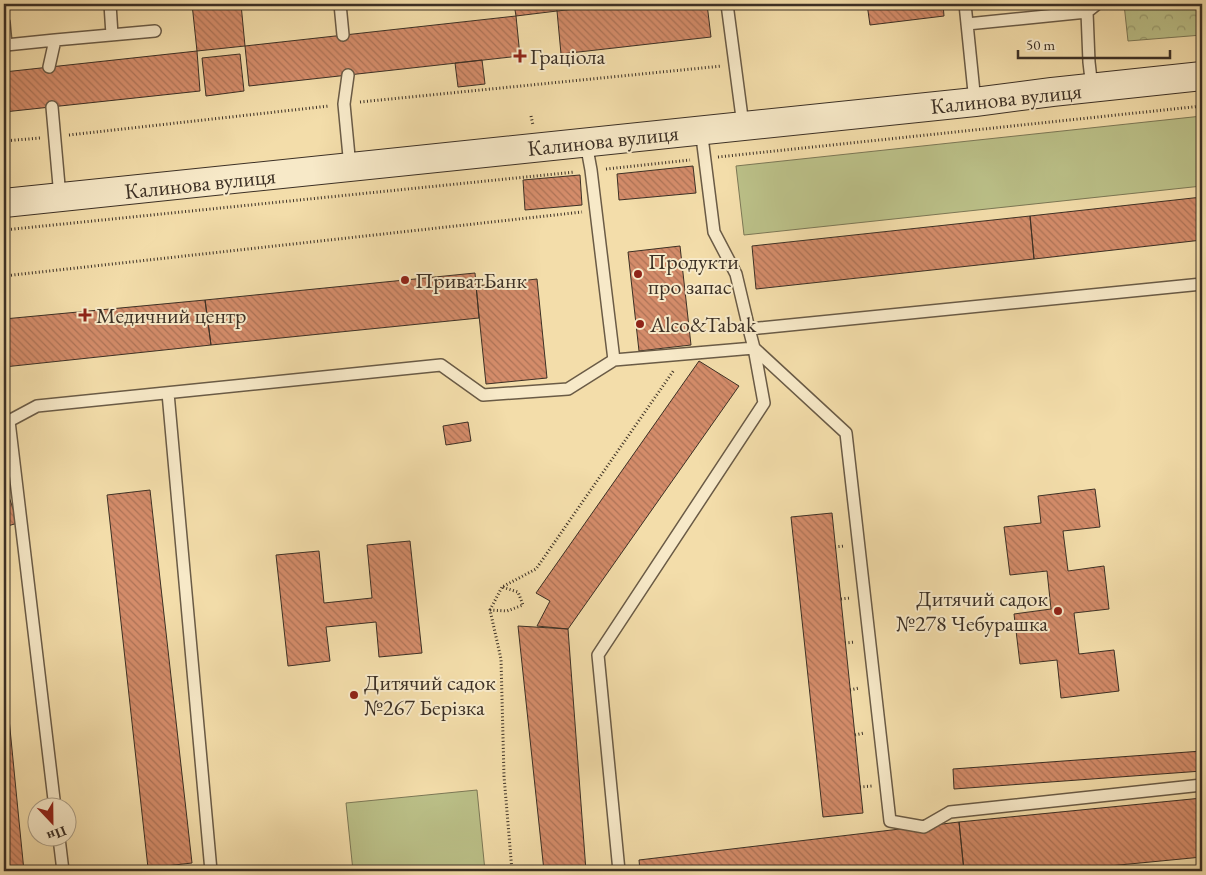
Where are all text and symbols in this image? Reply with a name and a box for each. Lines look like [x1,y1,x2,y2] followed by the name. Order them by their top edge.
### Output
[1018,28,1171,60] scale bar
[1026,35,1055,54] text: 50 m
[530,42,606,71] place label: Граціола
[514,50,526,62] marker: Граціола
[929,76,1083,121] street label: Калинова вулиця
[526,118,680,163] street label: Калинова вулиця
[123,161,277,206] street label: Калинова вулиця
[648,247,739,301] place label: Продукти про запас
[415,266,528,295] place label: ПриватБанк
[632,268,644,280] marker: Продукти про запас
[399,274,411,286] marker: ПриватБанк
[96,301,246,330] place label: Медичний центр
[78,308,92,322] marker: Медичний центр
[649,310,757,339] place label: Alco&Tabak
[634,318,646,330] marker: Alco&Tabak
[896,584,1048,638] place label: Дитячий садок №278 Чебурашка
[1052,605,1064,617] marker: Дитячий садок №278 Чебурашка
[364,668,496,722] place label: Дитячий садок №267 Берізка
[348,689,360,701] marker: Дитячий садок №267 Берізка
[28,798,78,848] north arrow
[45,822,69,846] text: Пн

